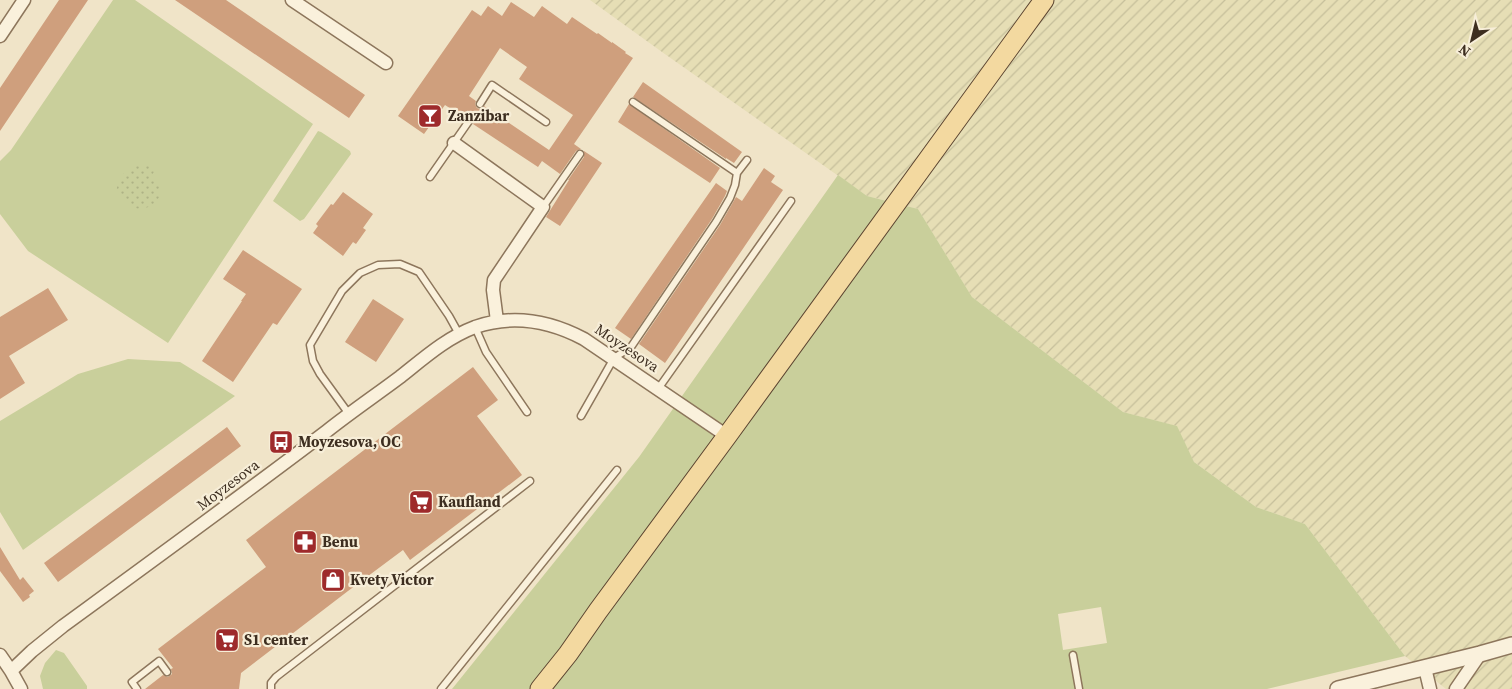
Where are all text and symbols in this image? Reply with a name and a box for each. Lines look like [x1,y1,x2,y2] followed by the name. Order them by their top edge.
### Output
[1447,15,1497,65] north arrow
[1455,40,1474,62] text: N
[417,103,443,129] bar icon: Zanzibar
[448,105,509,126] place label: Zanzibar
[591,318,664,377] street label: Moyzesova
[268,429,294,455] bus stop icon: Moyzesova, OC
[298,431,401,452] place label: Moyzesova, OC
[192,454,264,515] street label: Moyzesova
[408,489,434,515] supermarket icon: Kaufland
[438,491,501,512] place label: Kaufland
[292,529,318,555] pharmacy icon: Benu
[322,531,358,552] place label: Benu
[320,567,346,593] shop icon: Kvety Victor
[350,569,434,590] place label: Kvety Victor
[214,627,240,653] supermarket icon: S1 center
[244,629,308,650] place label: S1 center

